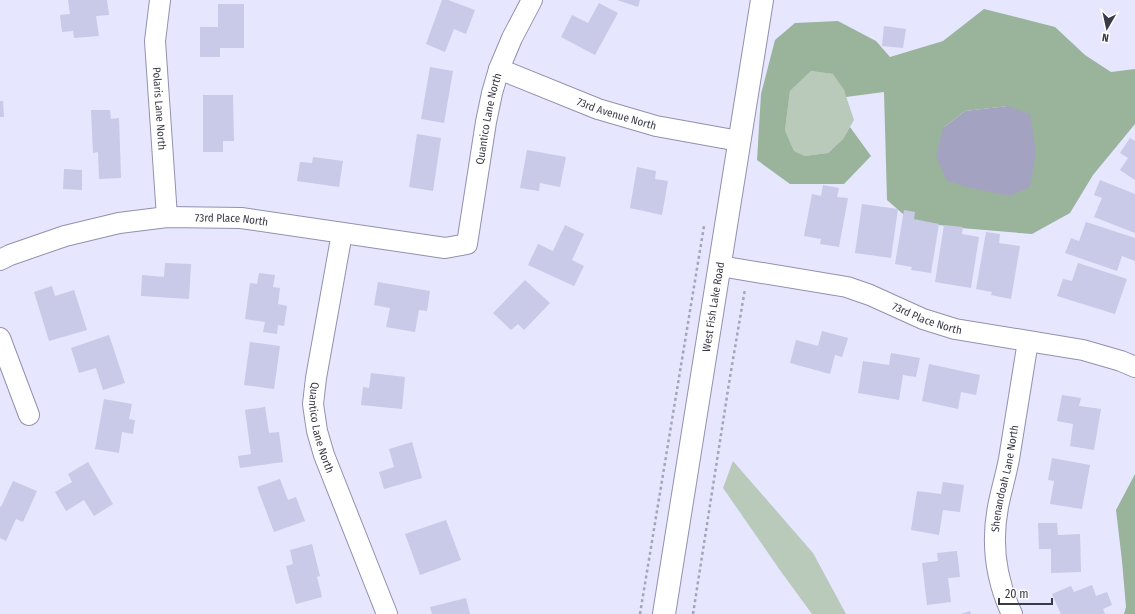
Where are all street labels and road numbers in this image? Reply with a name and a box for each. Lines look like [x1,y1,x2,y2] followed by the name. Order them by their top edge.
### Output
[150,67,168,151] street label: Polaris Lane North
[473,72,504,165] street label: Quantico Lane North
[575,95,658,133] street label: 73rd Avenue North
[195,211,269,229] street label: 73rd Place North
[700,261,727,353] street label: West Fish Lake Road
[890,300,963,337] street label: 73rd Place North
[306,381,336,475] street label: Quantico Lane North
[989,424,1021,532] street label: Shenandoah Lane North

